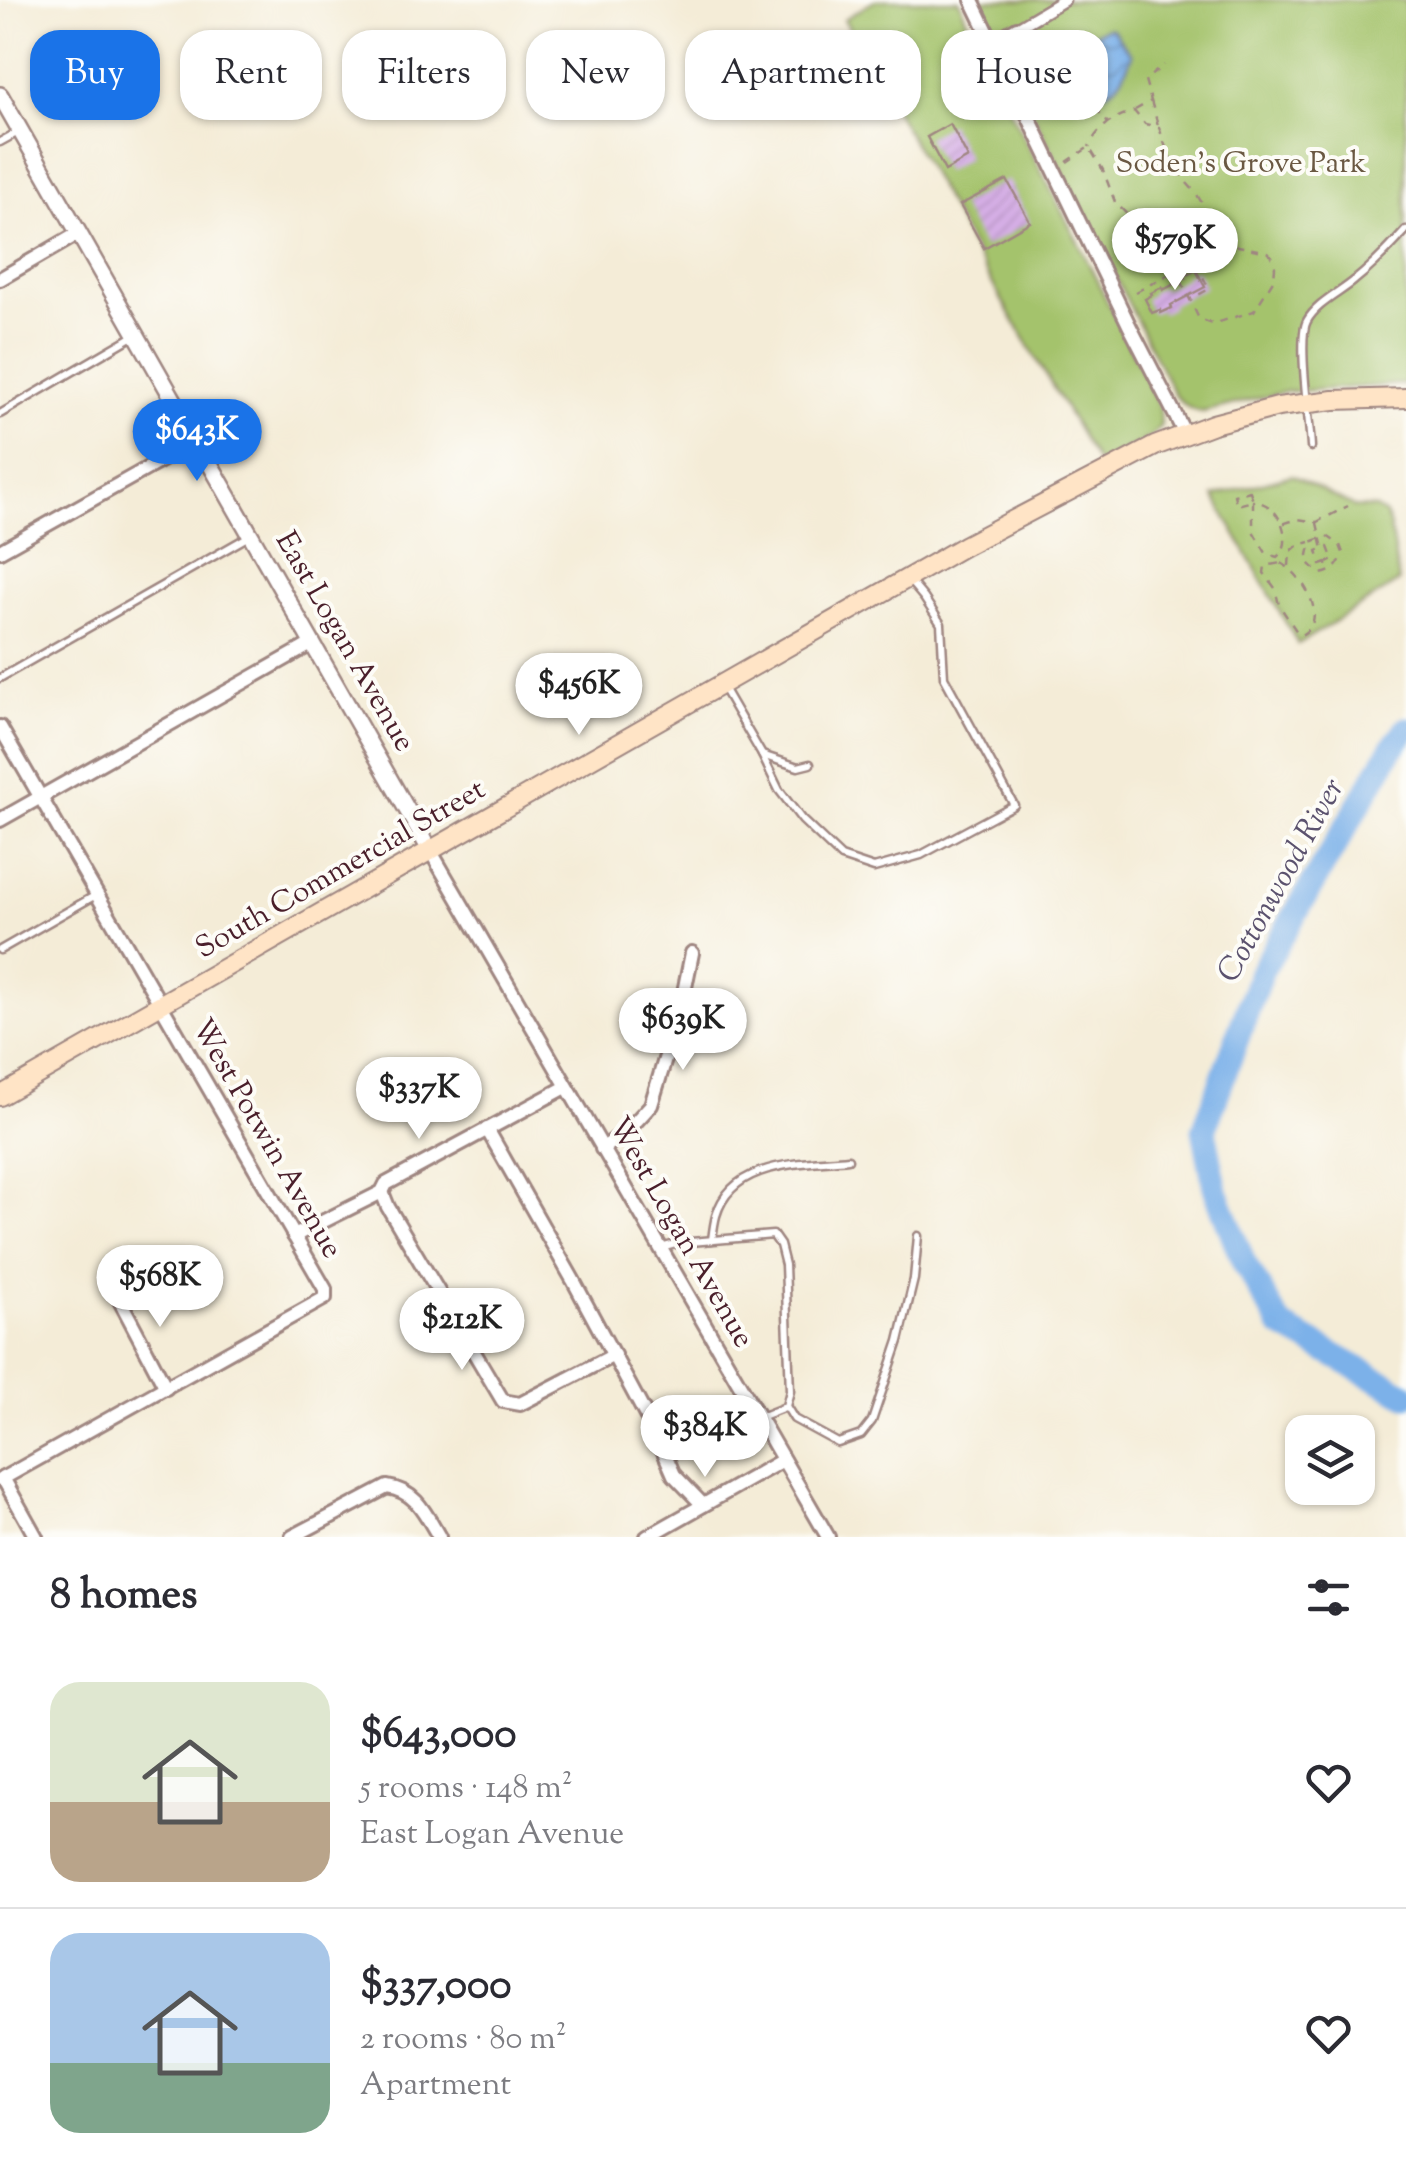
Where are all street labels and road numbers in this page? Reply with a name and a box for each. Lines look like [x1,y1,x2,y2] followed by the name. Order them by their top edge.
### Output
[263,524,425,760] street label: East Logan Avenue
[188,769,494,971] street label: South Commercial Street
[180,1011,352,1267] street label: West Potwin Avenue
[596,1110,764,1356] street label: West Logan Avenue

